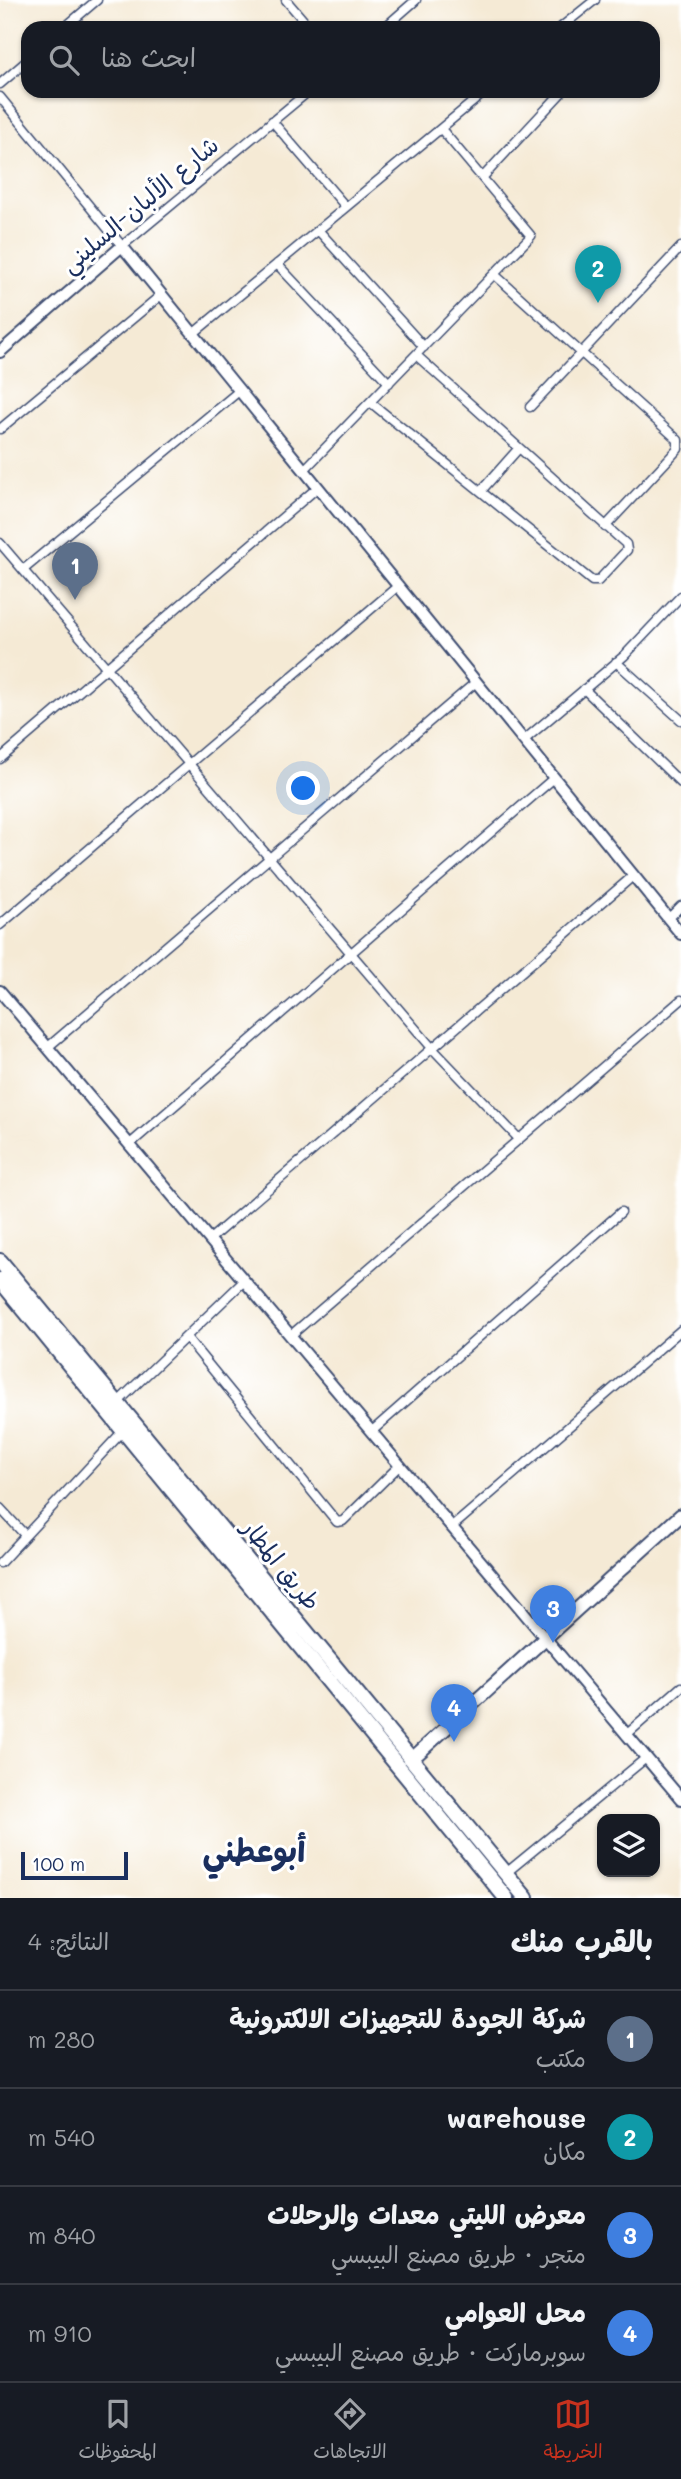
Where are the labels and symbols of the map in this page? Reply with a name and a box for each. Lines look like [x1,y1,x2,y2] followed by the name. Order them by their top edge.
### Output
[54,129,229,284] street label: شارع الألبان-السليني
[575,245,621,303] pin: 2
[52,542,98,600] pin: 1
[286,771,320,805] your location
[235,1511,328,1616] street label: طريق المطار
[530,1585,576,1643] pin: 3
[431,1684,477,1742] pin: 4
[203,1828,306,1880] district label: أبوعطني
[21,1849,128,1881] scale bar

